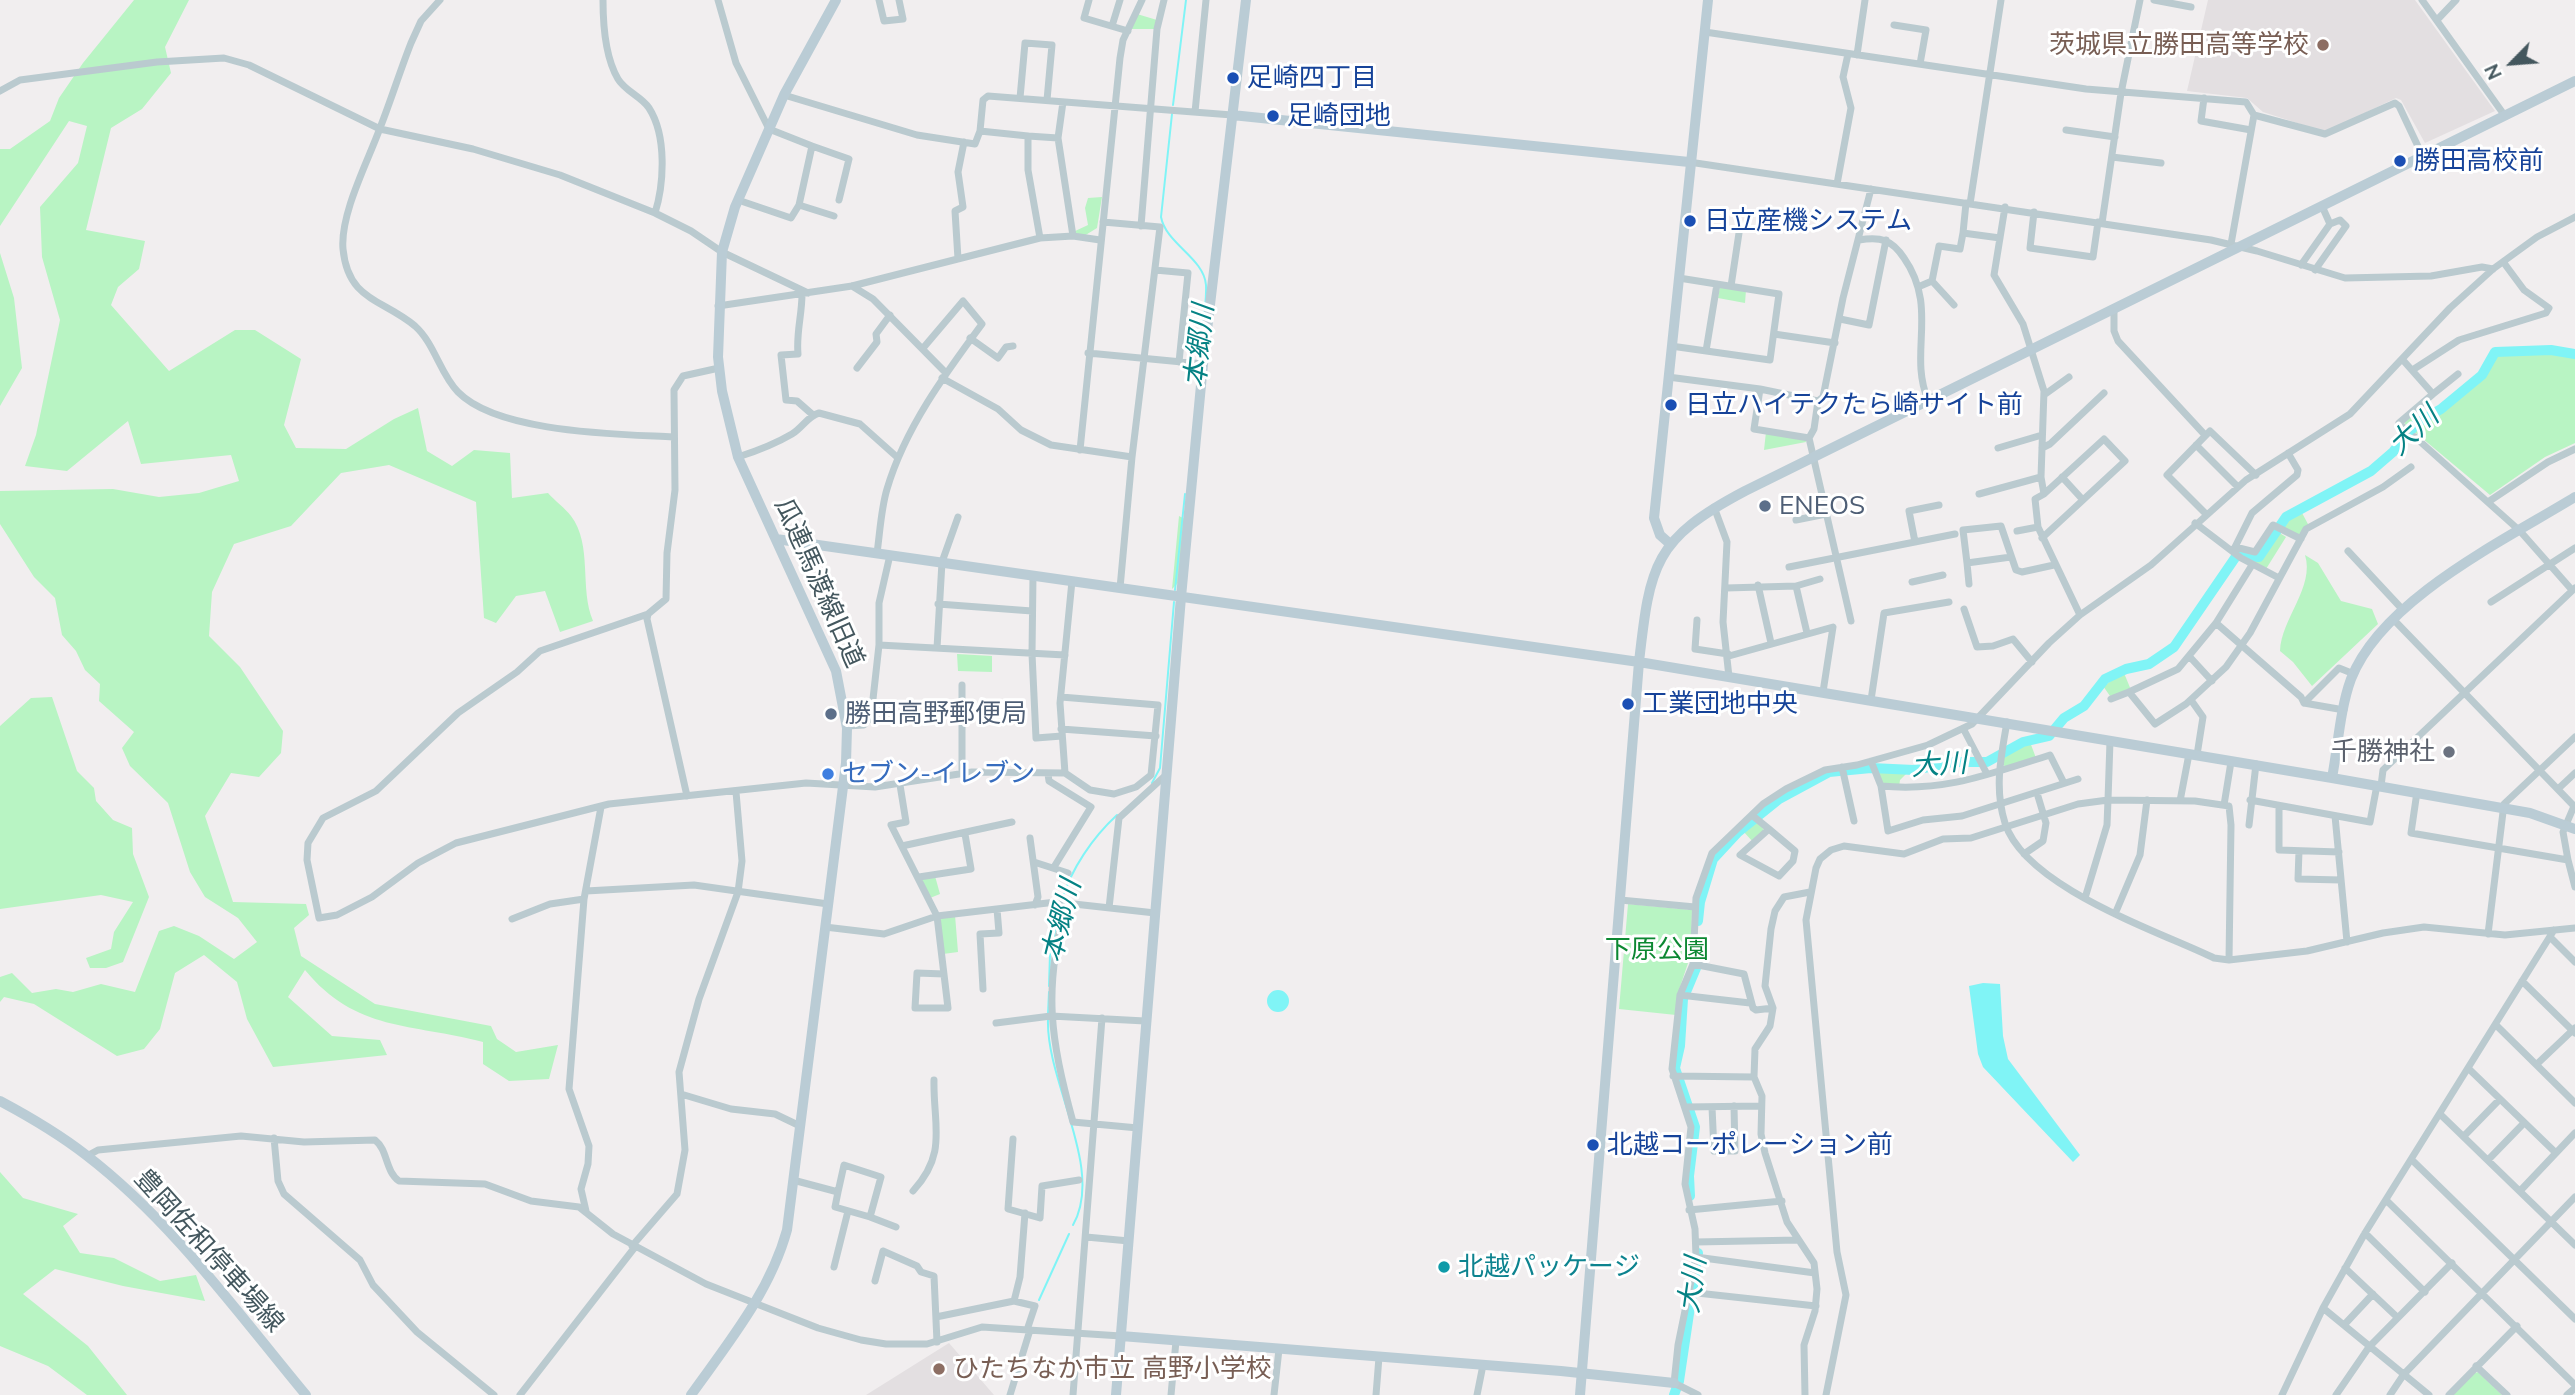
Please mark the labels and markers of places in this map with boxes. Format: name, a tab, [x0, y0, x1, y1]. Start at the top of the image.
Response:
place label: 茨城県立勝田高等学校	[2049, 29, 2309, 61]
marker: 茨城県立勝田高等学校	[2315, 37, 2331, 53]
place label: 足崎四丁目	[1247, 62, 1377, 94]
marker: 足崎四丁目	[1225, 70, 1241, 86]
place label: 足崎団地	[1287, 100, 1391, 132]
marker: 足崎団地	[1265, 108, 1281, 124]
place label: 勝田高校前	[2414, 145, 2544, 177]
marker: 勝田高校前	[2392, 153, 2408, 169]
place label: 日立産機システム	[1704, 205, 1912, 237]
marker: 日立産機システム	[1682, 213, 1698, 229]
place label: 日立ハイテクたら崎サイト前	[1685, 389, 2023, 421]
marker: 日立ハイテクたら崎サイト前	[1663, 397, 1679, 413]
place label: ENEOS	[1779, 490, 1865, 522]
marker: ENEOS	[1757, 498, 1773, 514]
place label: 工業団地中央	[1642, 688, 1798, 720]
marker: 工業団地中央	[1620, 696, 1636, 712]
place label: 勝田高野郵便局	[845, 698, 1027, 730]
marker: 勝田高野郵便局	[823, 706, 839, 722]
place label: 千勝神社	[2331, 736, 2435, 768]
marker: 千勝神社	[2441, 744, 2457, 760]
place label: セブン-イレブン	[842, 758, 1035, 790]
marker: セブン-イレブン	[820, 766, 836, 782]
place label: 北越コーポレーション前	[1607, 1129, 1893, 1161]
marker: 北越コーポレーション前	[1585, 1137, 1601, 1153]
place label: 北越パッケージ	[1458, 1251, 1640, 1283]
marker: 北越パッケージ	[1436, 1259, 1452, 1275]
place label: ひたちなか市立 高野小学校	[953, 1353, 1272, 1385]
marker: ひたちなか市立 高野小学校	[931, 1361, 947, 1377]

